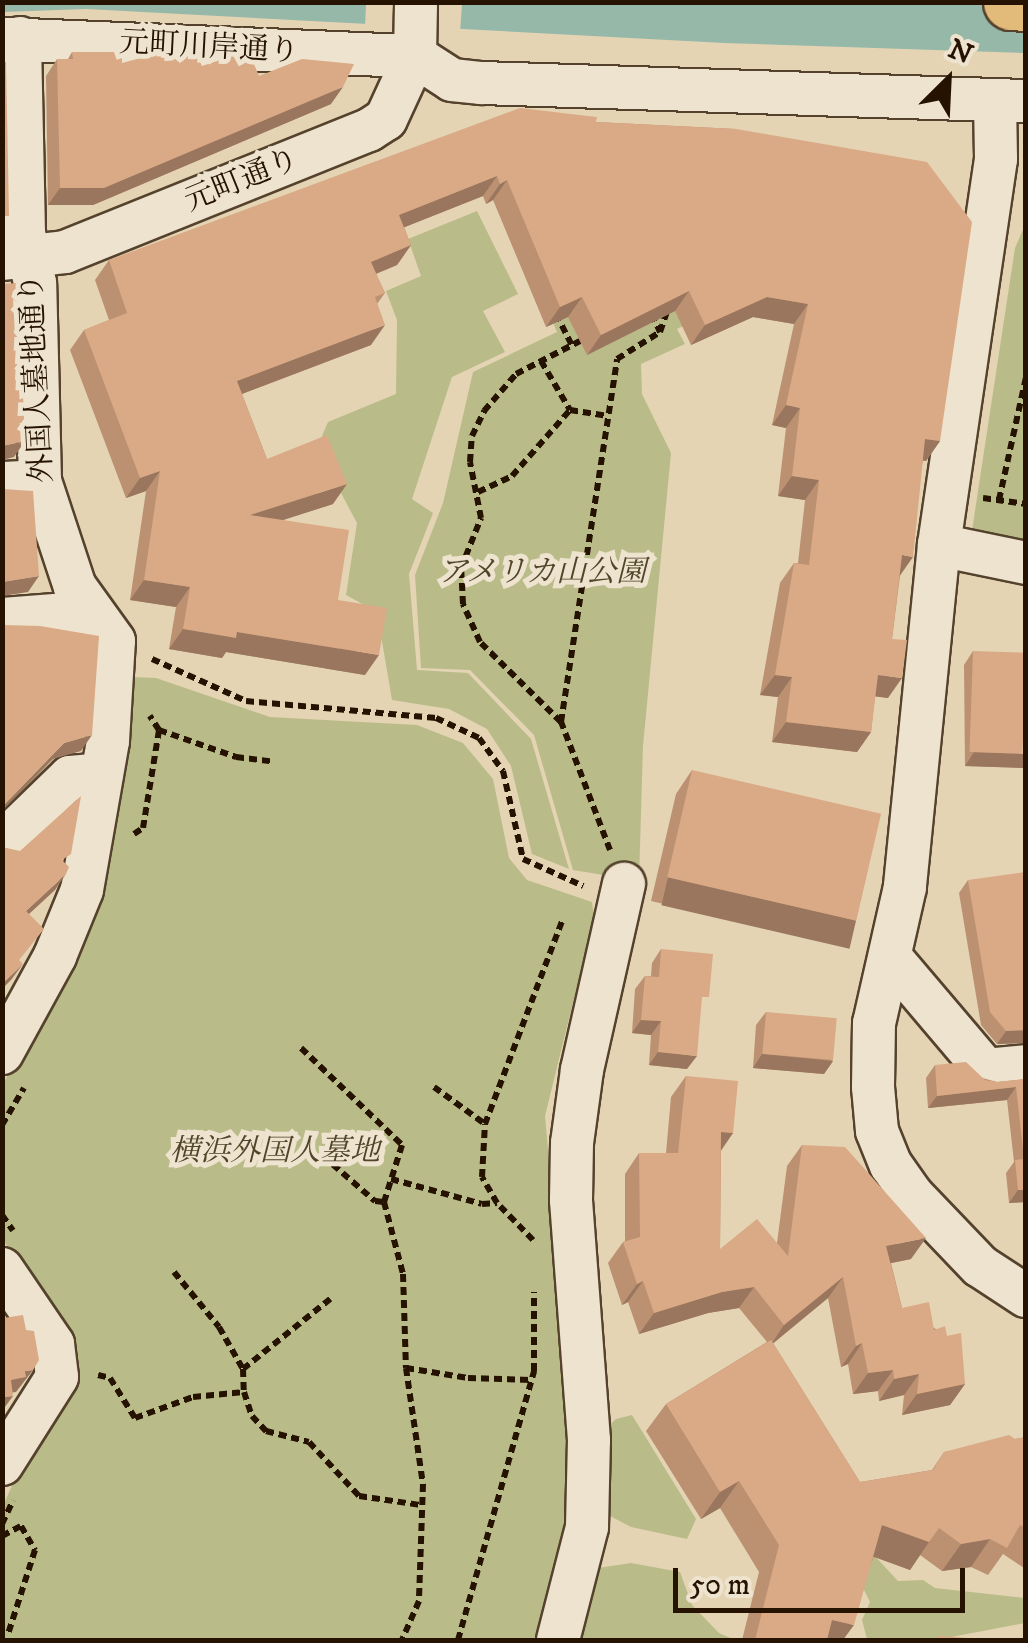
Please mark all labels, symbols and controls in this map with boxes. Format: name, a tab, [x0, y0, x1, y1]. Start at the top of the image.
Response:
street label: 元町川岸通り	[118, 25, 300, 71]
north arrow	[898, 30, 998, 130]
text: N	[943, 31, 978, 73]
street label: 元町通り	[180, 142, 304, 220]
street label: 外国人墓地通り	[15, 272, 61, 484]
park label: アメリカ山公園	[437, 555, 647, 591]
park label: 横浜外国人墓地	[170, 1134, 380, 1170]
scale bar	[678, 1548, 970, 1610]
text: 50 m	[690, 1567, 750, 1604]

